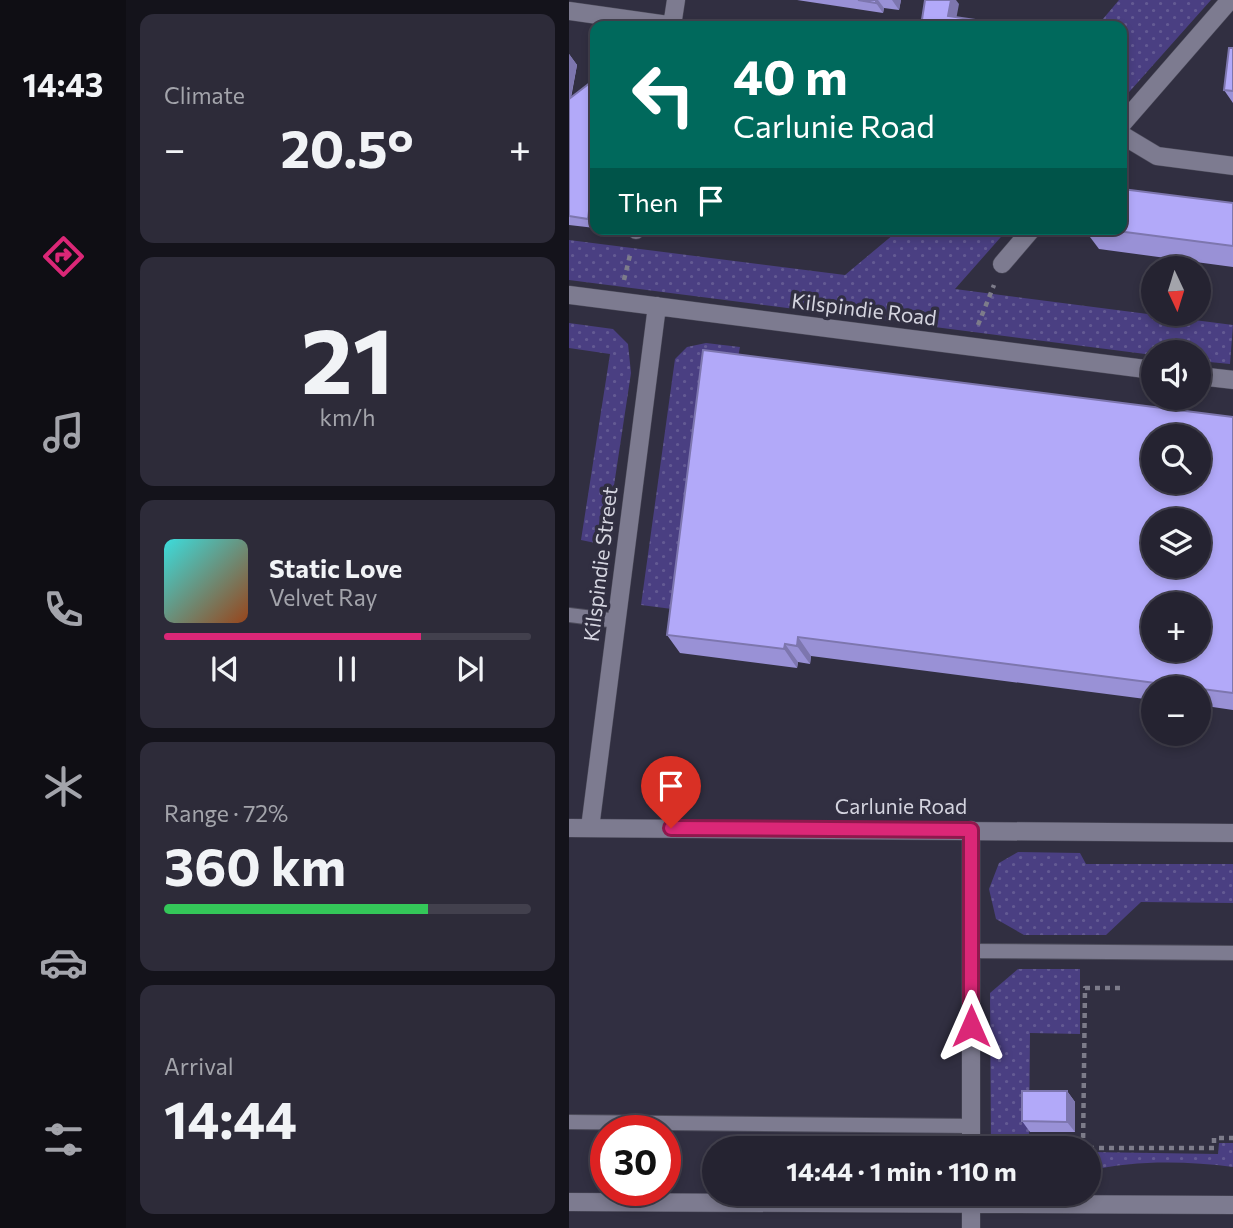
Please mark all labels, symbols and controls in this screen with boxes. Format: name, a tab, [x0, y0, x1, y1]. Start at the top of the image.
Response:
text: 40 m	[733, 45, 848, 105]
icon: left	[618, 49, 709, 140]
text: 14:43	[23, 64, 103, 104]
text: Climate	[164, 81, 245, 109]
text: Carlunie Road	[733, 105, 935, 145]
text: 20.5°	[280, 115, 414, 179]
text: −	[164, 124, 186, 171]
text: +	[509, 124, 531, 171]
icon: arrive	[692, 182, 730, 220]
text: Then	[618, 186, 678, 217]
icon: directions	[39, 232, 88, 281]
north arrow	[1141, 256, 1211, 326]
map controls	[1141, 256, 1211, 746]
street label: Kilspindie Road	[790, 287, 938, 330]
text: 21	[301, 301, 394, 413]
button: sound	[1141, 340, 1211, 410]
text: km/h	[320, 403, 375, 431]
icon: music	[39, 408, 88, 457]
button: search	[1141, 424, 1211, 494]
street label: Kilspindie Street	[578, 485, 621, 643]
button: layers	[1141, 508, 1211, 578]
text: Static Love	[269, 552, 402, 583]
text: Velvet Ray	[269, 583, 377, 611]
icon: phone	[39, 585, 88, 634]
button: +	[1141, 592, 1211, 662]
icon: previous	[206, 650, 244, 688]
icon: pause	[328, 650, 366, 688]
icon: next	[451, 650, 489, 688]
button: −	[1141, 676, 1211, 746]
pin	[641, 756, 701, 828]
icon: climate	[39, 762, 88, 811]
icon: arrive	[652, 767, 690, 805]
street label: Carlunie Road	[835, 793, 967, 818]
text: Range · 72%	[164, 799, 288, 827]
text: 360 km	[164, 833, 346, 897]
icon: car	[39, 938, 88, 987]
position arrow	[934, 989, 1008, 1063]
text: Arrival	[164, 1052, 234, 1080]
text: 14:44	[164, 1086, 297, 1150]
icon: filters	[39, 1115, 88, 1164]
speed limit sign: 30	[590, 1115, 681, 1206]
text: 14:44 · 1 min · 110 m	[786, 1155, 1017, 1186]

